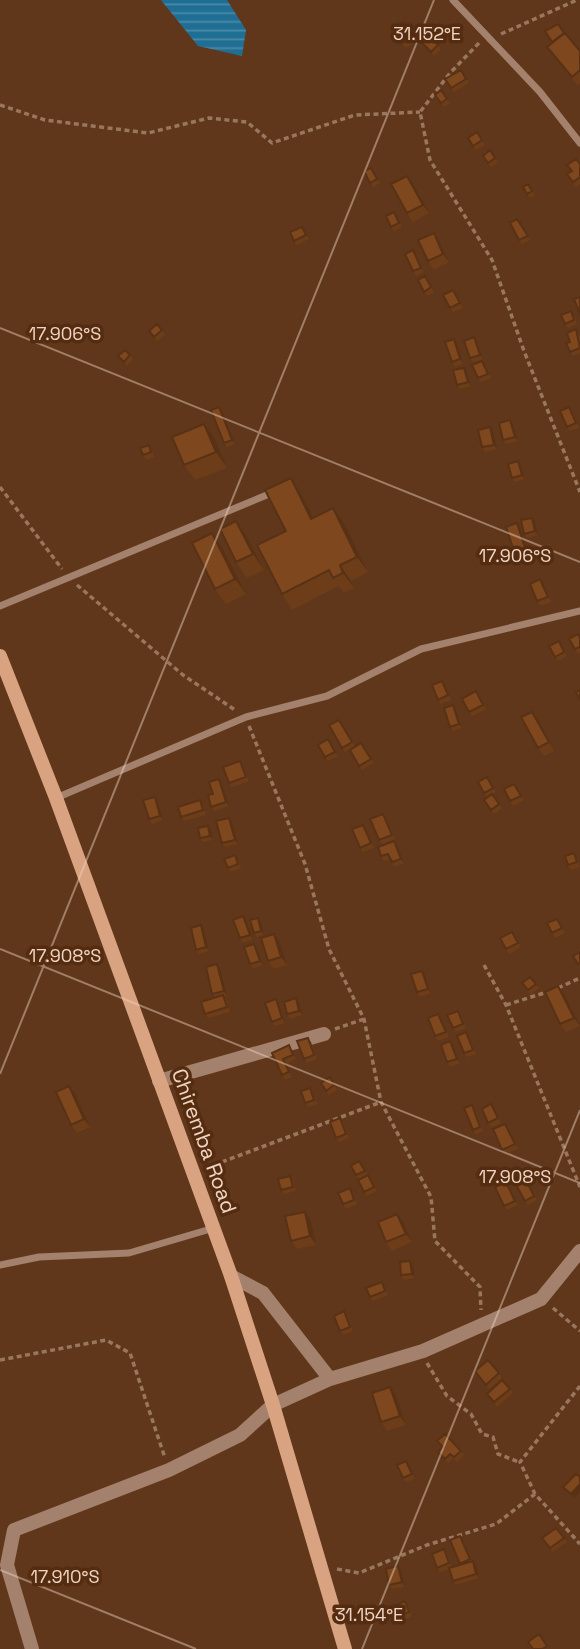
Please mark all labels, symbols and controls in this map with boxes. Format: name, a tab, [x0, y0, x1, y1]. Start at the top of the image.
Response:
text: 31.152°E	[393, 22, 461, 45]
text: 17.906°S	[29, 322, 101, 345]
text: 17.906°S	[479, 544, 551, 567]
text: 17.908°S	[29, 944, 101, 967]
street label: Chiremba Road	[166, 1065, 243, 1217]
text: 17.908°S	[479, 1165, 551, 1188]
text: 17.910°S	[30, 1565, 100, 1588]
text: 31.154°E	[335, 1603, 403, 1626]

